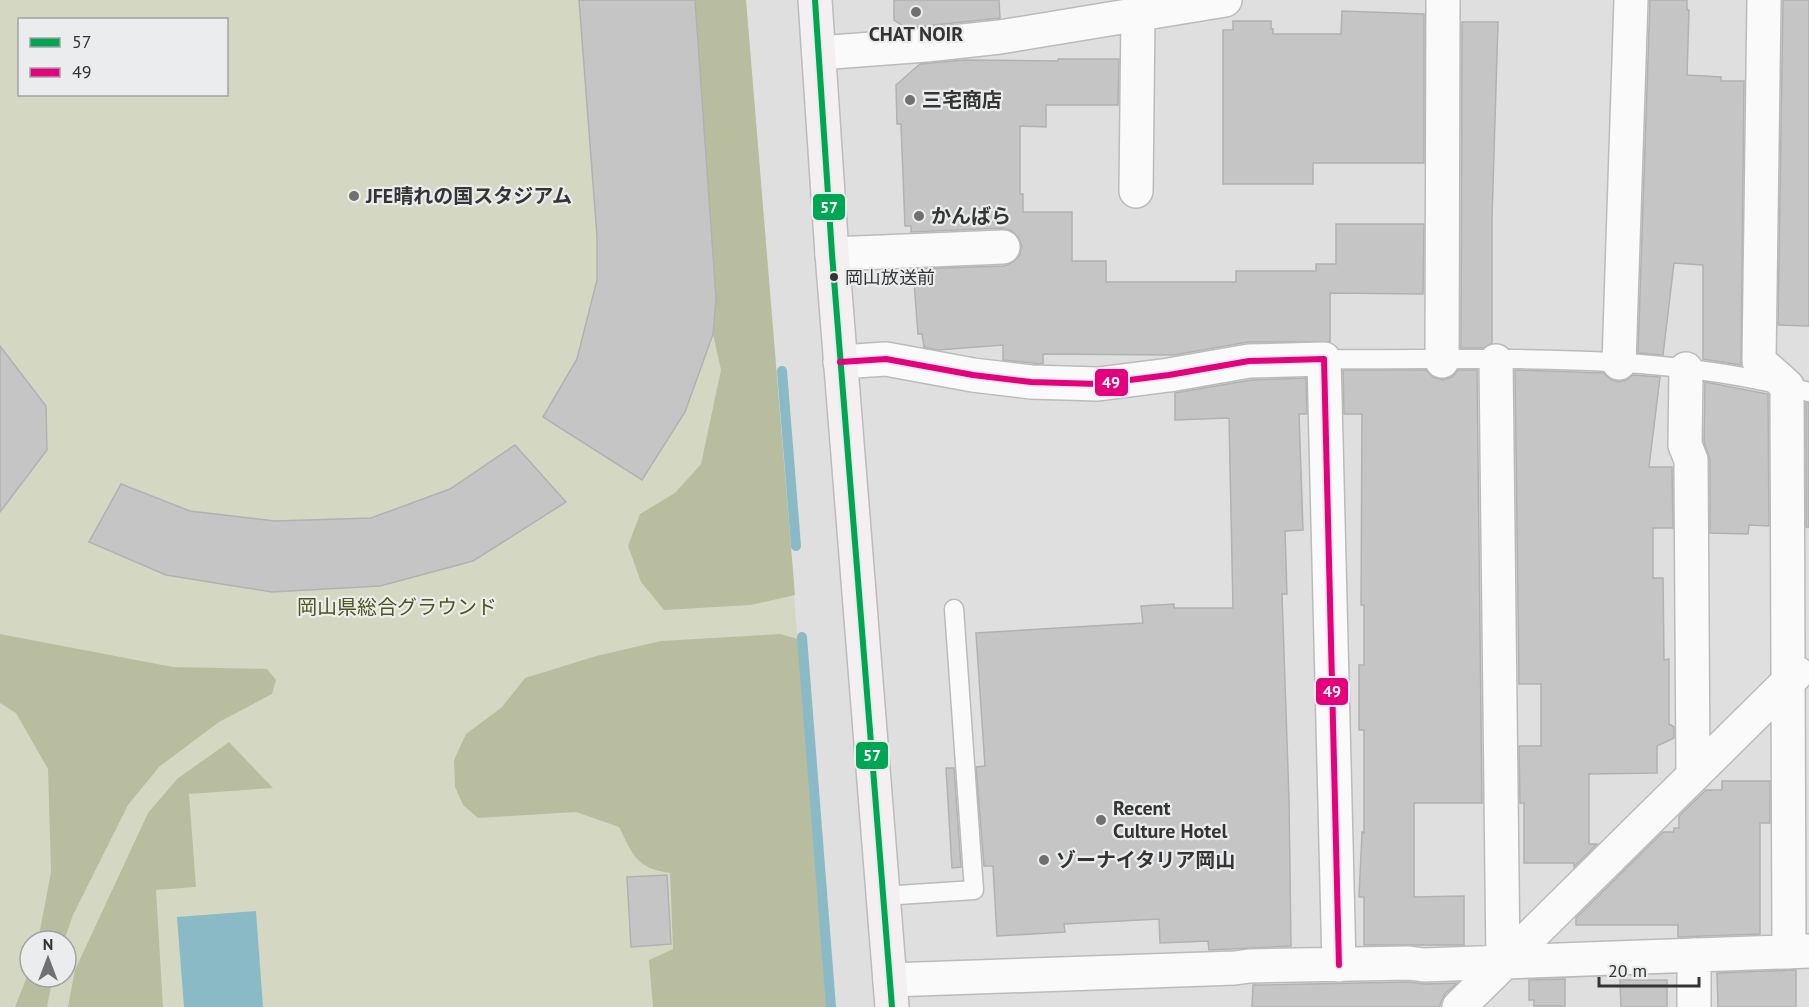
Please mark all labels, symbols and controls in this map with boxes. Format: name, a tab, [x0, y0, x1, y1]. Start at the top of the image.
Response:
marker: CHAT NOIR	[909, 5, 923, 19]
legend	[18, 18, 228, 96]
place label: CHAT NOIR	[869, 21, 963, 47]
text: 57	[72, 30, 92, 53]
text: 49	[72, 60, 92, 83]
place label: 三宅商店	[922, 87, 1002, 113]
marker: 三宅商店	[903, 93, 917, 107]
place label: JFE晴れの国スタジアム	[365, 183, 572, 209]
marker: JFE晴れの国スタジアム	[347, 189, 361, 203]
line badge: 57	[812, 193, 846, 221]
text: 57	[820, 197, 838, 217]
place label: かんばら	[931, 203, 1011, 229]
marker: かんばら	[912, 209, 926, 223]
place label: 岡山放送前	[845, 266, 935, 289]
marker: 岡山放送前	[828, 271, 840, 283]
line badge: 49	[1094, 368, 1129, 397]
text: 49	[1102, 372, 1120, 392]
park label: 岡山県総合グラウンド	[297, 594, 497, 620]
line badge: 49	[1315, 677, 1349, 706]
text: 49	[1323, 681, 1341, 701]
line badge: 57	[855, 741, 889, 770]
text: 57	[863, 745, 881, 765]
place label: Recent Culture Hotel	[1113, 795, 1227, 844]
marker: Recent Culture Hotel	[1094, 813, 1108, 827]
place label: ゾーナイタリア岡山	[1056, 847, 1235, 873]
marker: ゾーナイタリア岡山	[1037, 853, 1051, 867]
north arrow	[18, 929, 78, 989]
text: N	[43, 934, 53, 954]
scale bar	[1599, 950, 1700, 988]
text: 20 m	[1608, 959, 1647, 982]

